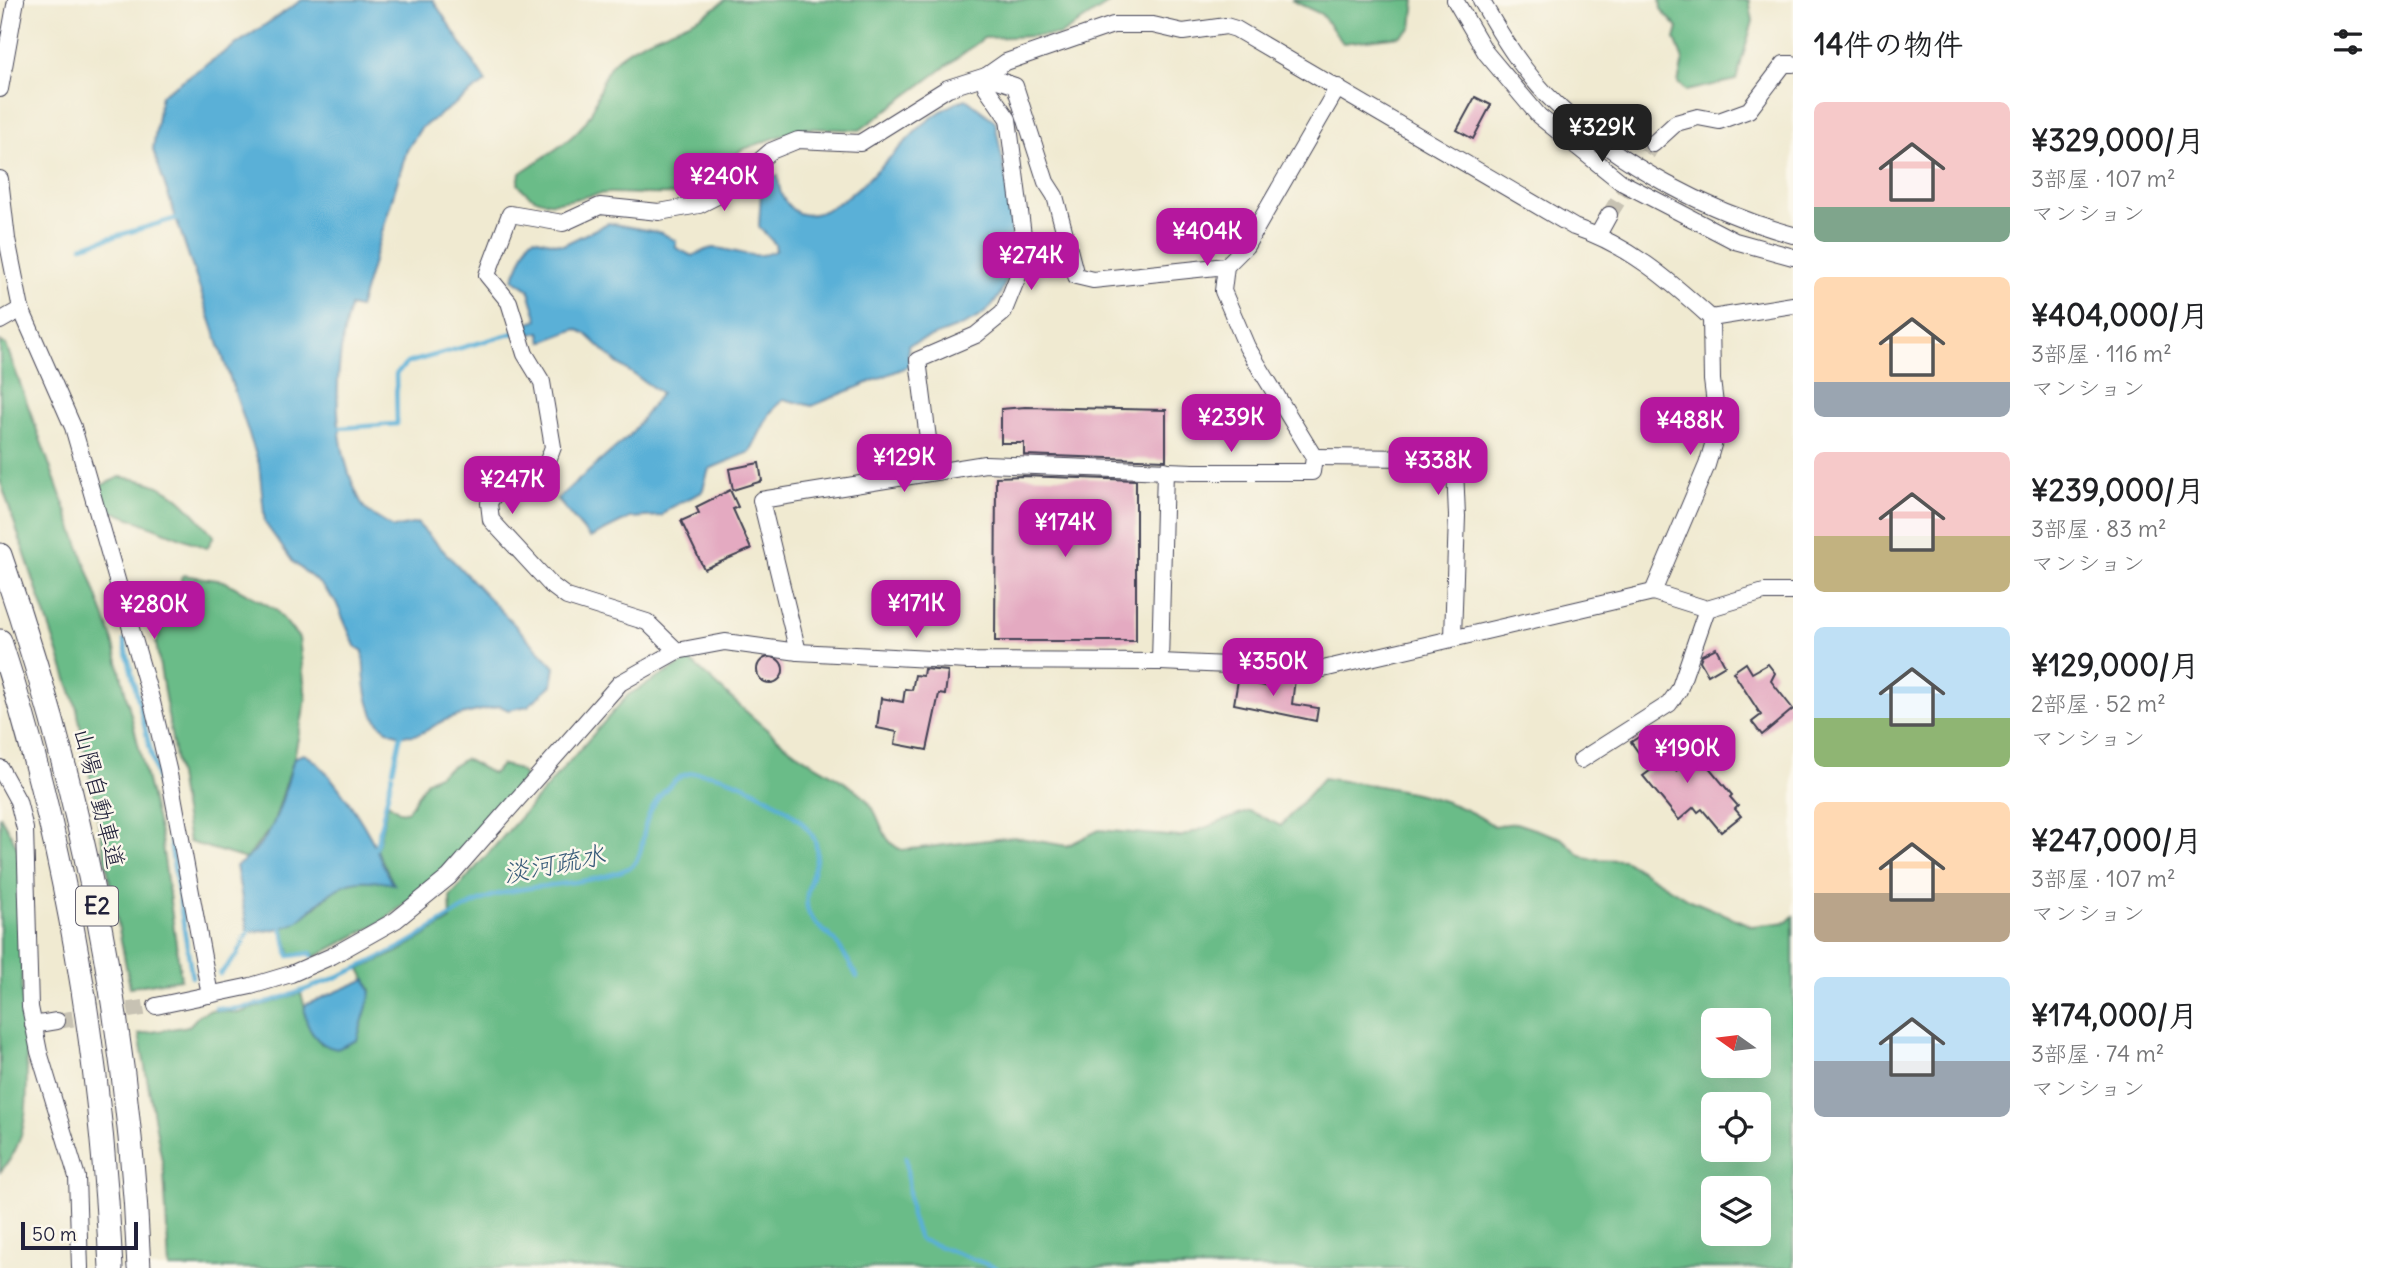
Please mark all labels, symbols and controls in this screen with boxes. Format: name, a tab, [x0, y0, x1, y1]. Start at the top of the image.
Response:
icon: filters	[2329, 23, 2367, 61]
text: 14件の物件	[1814, 25, 1963, 63]
pin: ¥329K	[1553, 104, 1651, 164]
text: ¥329K	[1569, 112, 1635, 141]
text: ¥329,000/月	[2031, 121, 2205, 159]
icon: home	[1870, 130, 1954, 214]
pin: ¥240K	[675, 154, 773, 213]
text: ¥240K	[690, 161, 758, 190]
text: 3部屋 · 107 m²	[2031, 164, 2176, 193]
text: マンション	[2031, 198, 2145, 227]
pin: ¥404K	[1158, 208, 1256, 268]
text: ¥404K	[1172, 216, 1242, 245]
pin: ¥274K	[982, 232, 1080, 292]
text: ¥274K	[999, 240, 1063, 269]
text: ¥404,000/月	[2031, 296, 2209, 334]
icon: home	[1870, 305, 1954, 389]
text: 3部屋 · 116 m²	[2031, 339, 2172, 368]
text: マンション	[2031, 373, 2145, 402]
pin: ¥239K	[1182, 394, 1280, 454]
pin: ¥488K	[1641, 398, 1739, 457]
text: ¥239K	[1198, 402, 1264, 431]
text: ¥488K	[1656, 405, 1724, 434]
pin: ¥129K	[855, 434, 953, 494]
pin: ¥338K	[1389, 438, 1487, 497]
text: ¥129K	[873, 442, 935, 471]
text: ¥338K	[1404, 445, 1472, 474]
pin: ¥247K	[463, 456, 561, 516]
text: ¥247K	[480, 464, 544, 493]
text: ¥239,000/月	[2031, 471, 2205, 509]
icon: home	[1870, 480, 1954, 564]
pin: ¥174K	[1016, 500, 1114, 559]
text: ¥174K	[1035, 507, 1095, 536]
text: 3部屋 · 83 m²	[2031, 514, 2167, 543]
text: マンション	[2031, 548, 2145, 577]
pin: ¥171K	[867, 580, 965, 640]
pin: ¥280K	[105, 582, 203, 641]
text: ¥171K	[887, 588, 945, 617]
text: ¥280K	[120, 589, 188, 618]
pin: ¥350K	[1224, 638, 1322, 698]
text: ¥350K	[1238, 646, 1308, 675]
text: ¥129,000/月	[2031, 646, 2200, 684]
icon: home	[1870, 655, 1954, 739]
text: 2部屋 · 52 m²	[2031, 689, 2166, 718]
text: マンション	[2031, 723, 2145, 752]
street label: 山陽自動車道	[68, 724, 132, 871]
pin: ¥190K	[1638, 726, 1736, 785]
text: ¥190K	[1654, 733, 1720, 762]
text: ¥247,000/月	[2031, 821, 2202, 859]
icon: home	[1870, 830, 1954, 914]
water label: 淡河疏水	[500, 837, 608, 890]
text: 3部屋 · 107 m²	[2031, 864, 2176, 893]
road number: E2	[76, 886, 118, 925]
text: マンション	[2031, 898, 2145, 927]
text: ¥174,000/月	[2031, 996, 2198, 1034]
icon: home	[1870, 1005, 1954, 1089]
north arrow	[1701, 1008, 1771, 1078]
map controls	[1701, 1008, 1771, 1246]
text: 3部屋 · 74 m²	[2031, 1039, 2164, 1068]
text: マンション	[2031, 1073, 2145, 1102]
button: locate	[1701, 1092, 1771, 1162]
button: layers	[1701, 1176, 1771, 1246]
scale bar	[21, 1219, 138, 1251]
text: 50 m	[32, 1222, 77, 1246]

